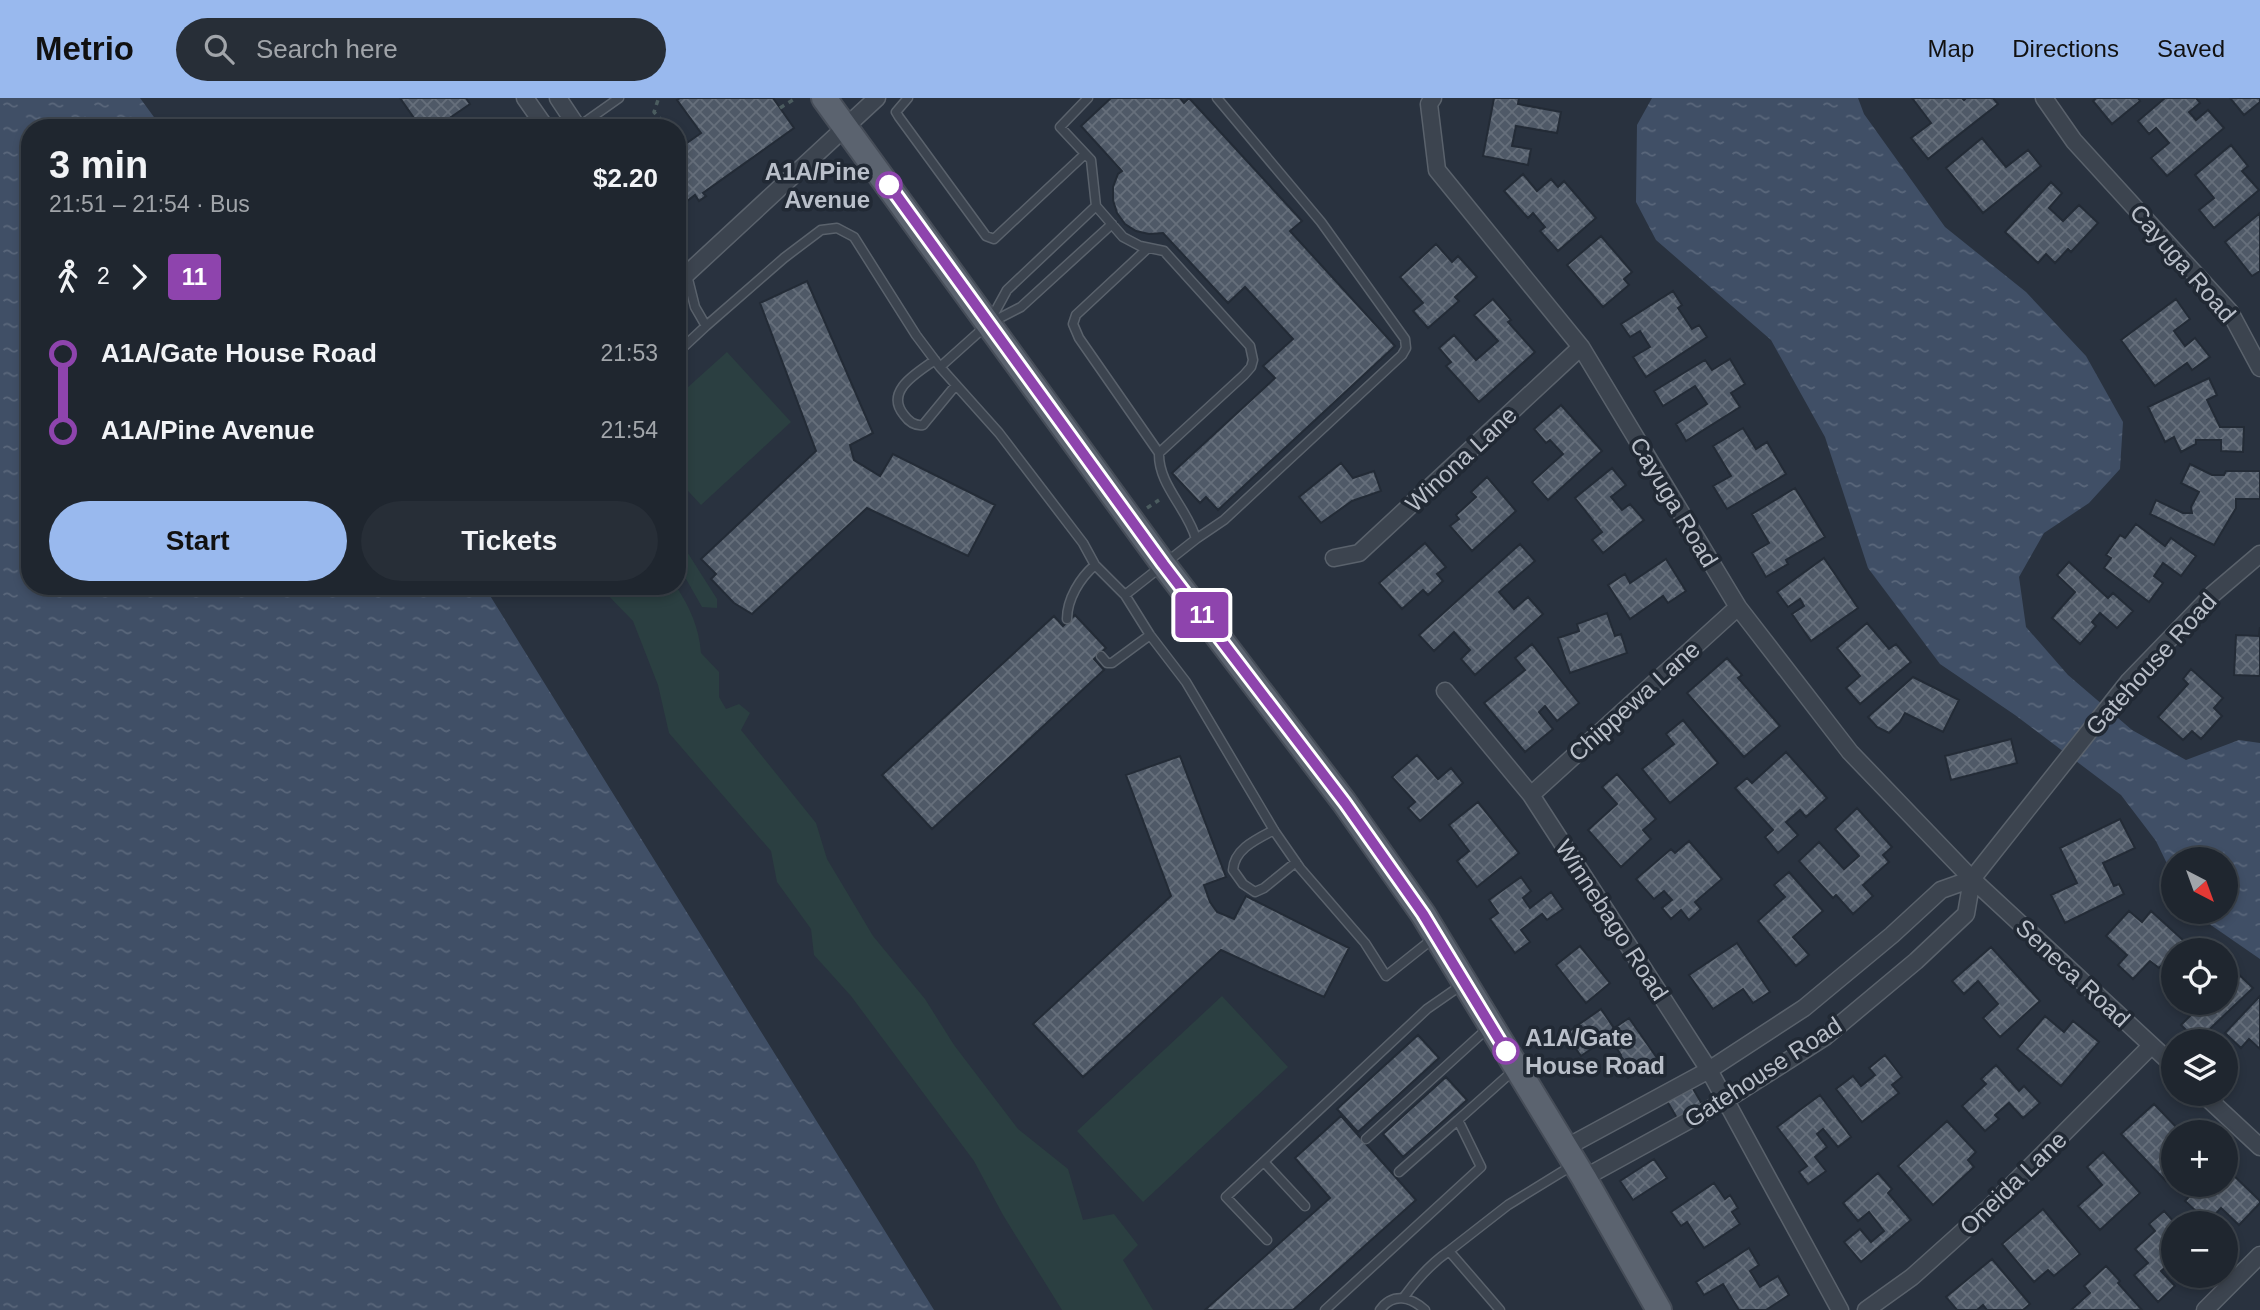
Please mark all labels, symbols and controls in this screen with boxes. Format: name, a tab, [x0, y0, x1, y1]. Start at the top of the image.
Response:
search box	[176, 18, 666, 81]
text: Metrio	[35, 30, 134, 67]
icon: search	[200, 30, 238, 68]
text: Search here	[256, 34, 398, 64]
text: Map	[1928, 35, 1974, 62]
text: Directions	[2012, 35, 2119, 62]
text: Saved	[2157, 35, 2225, 62]
text: 3 min	[49, 144, 148, 186]
place label: A1A/Pine Avenue	[765, 158, 870, 213]
text: $2.20	[593, 163, 658, 193]
marker: A1A/Pine Avenue	[876, 172, 902, 198]
text: 21:51 – 21:54 · Bus	[49, 191, 250, 217]
street label: Cayuga Road	[2125, 199, 2241, 327]
icon: walk	[49, 258, 87, 296]
icon: forward	[120, 258, 158, 296]
text: 2	[97, 263, 110, 289]
text: 11	[182, 263, 207, 290]
text: A1A/Gate House Road	[101, 338, 377, 368]
text: 21:53	[600, 340, 658, 366]
street label: Winona Lane	[1400, 401, 1522, 517]
text: A1A/Pine Avenue	[101, 415, 314, 445]
text: 21:54	[600, 417, 658, 443]
street label: Cayuga Road	[1625, 432, 1723, 572]
button: Start	[49, 501, 347, 581]
button: Tickets	[361, 501, 658, 581]
street label: Gatehouse Road	[2080, 588, 2222, 740]
line badge: 11	[1170, 592, 1234, 638]
text: 11	[1189, 601, 1215, 628]
street label: Chippewa Lane	[1563, 635, 1705, 767]
street label: Winnebago Road	[1550, 835, 1674, 1005]
north arrow	[2161, 847, 2238, 924]
map controls	[2161, 847, 2238, 1288]
street label: Seneca Road	[2011, 914, 2135, 1032]
button: locate	[2161, 938, 2238, 1015]
street label: Gatehouse Road	[1680, 1011, 1846, 1133]
place label: A1A/Gate House Road	[1525, 1024, 1665, 1079]
button: layers	[2161, 1029, 2238, 1106]
marker: A1A/Gate House Road	[1493, 1038, 1519, 1064]
button: +	[2161, 1120, 2238, 1197]
street label: Oneida Lane	[1954, 1126, 2072, 1240]
button: −	[2161, 1211, 2238, 1288]

